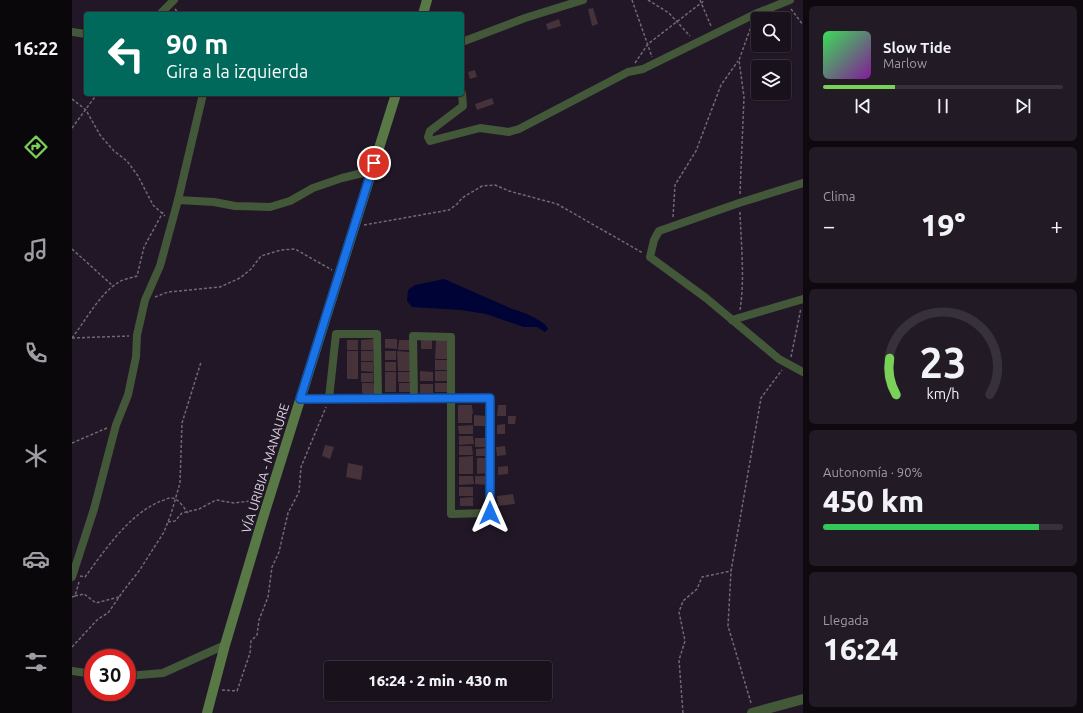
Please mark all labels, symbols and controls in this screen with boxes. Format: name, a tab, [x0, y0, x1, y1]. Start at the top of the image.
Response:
map controls	[751, 12, 791, 100]
button: search	[751, 12, 791, 52]
icon: left	[100, 28, 152, 80]
text: 90 m	[166, 28, 228, 59]
text: 16:22	[13, 38, 59, 58]
text: Slow Tide	[883, 39, 951, 56]
text: Marlow	[883, 56, 927, 70]
button: layers	[751, 60, 791, 100]
text: Gira a la izquierda	[166, 61, 308, 81]
icon: previous	[852, 95, 874, 117]
icon: pause	[932, 95, 954, 117]
icon: next	[1012, 95, 1034, 117]
icon: directions	[22, 133, 50, 161]
pin	[357, 146, 391, 180]
icon: arrive	[363, 152, 385, 174]
text: Clima	[823, 189, 855, 203]
text: 19°	[921, 208, 965, 242]
text: −	[823, 213, 835, 238]
text: +	[1051, 213, 1063, 238]
icon: music	[22, 236, 50, 264]
text: 23	[920, 338, 966, 385]
icon: phone	[22, 339, 50, 367]
text: km/h	[927, 385, 959, 401]
street label: VÍA URIBIA - MANAURE	[238, 401, 291, 535]
icon: climate	[22, 442, 50, 470]
text: Autonomía · 90%	[823, 465, 922, 479]
text: 450 km	[823, 484, 924, 518]
position arrow	[469, 492, 511, 534]
icon: car	[22, 545, 50, 573]
text: Llegada	[823, 613, 869, 627]
text: 16:24	[823, 632, 898, 666]
icon: filters	[22, 648, 50, 676]
speed limit sign: 30	[84, 649, 136, 701]
text: 16:24 · 2 min · 430 m	[368, 672, 508, 689]

